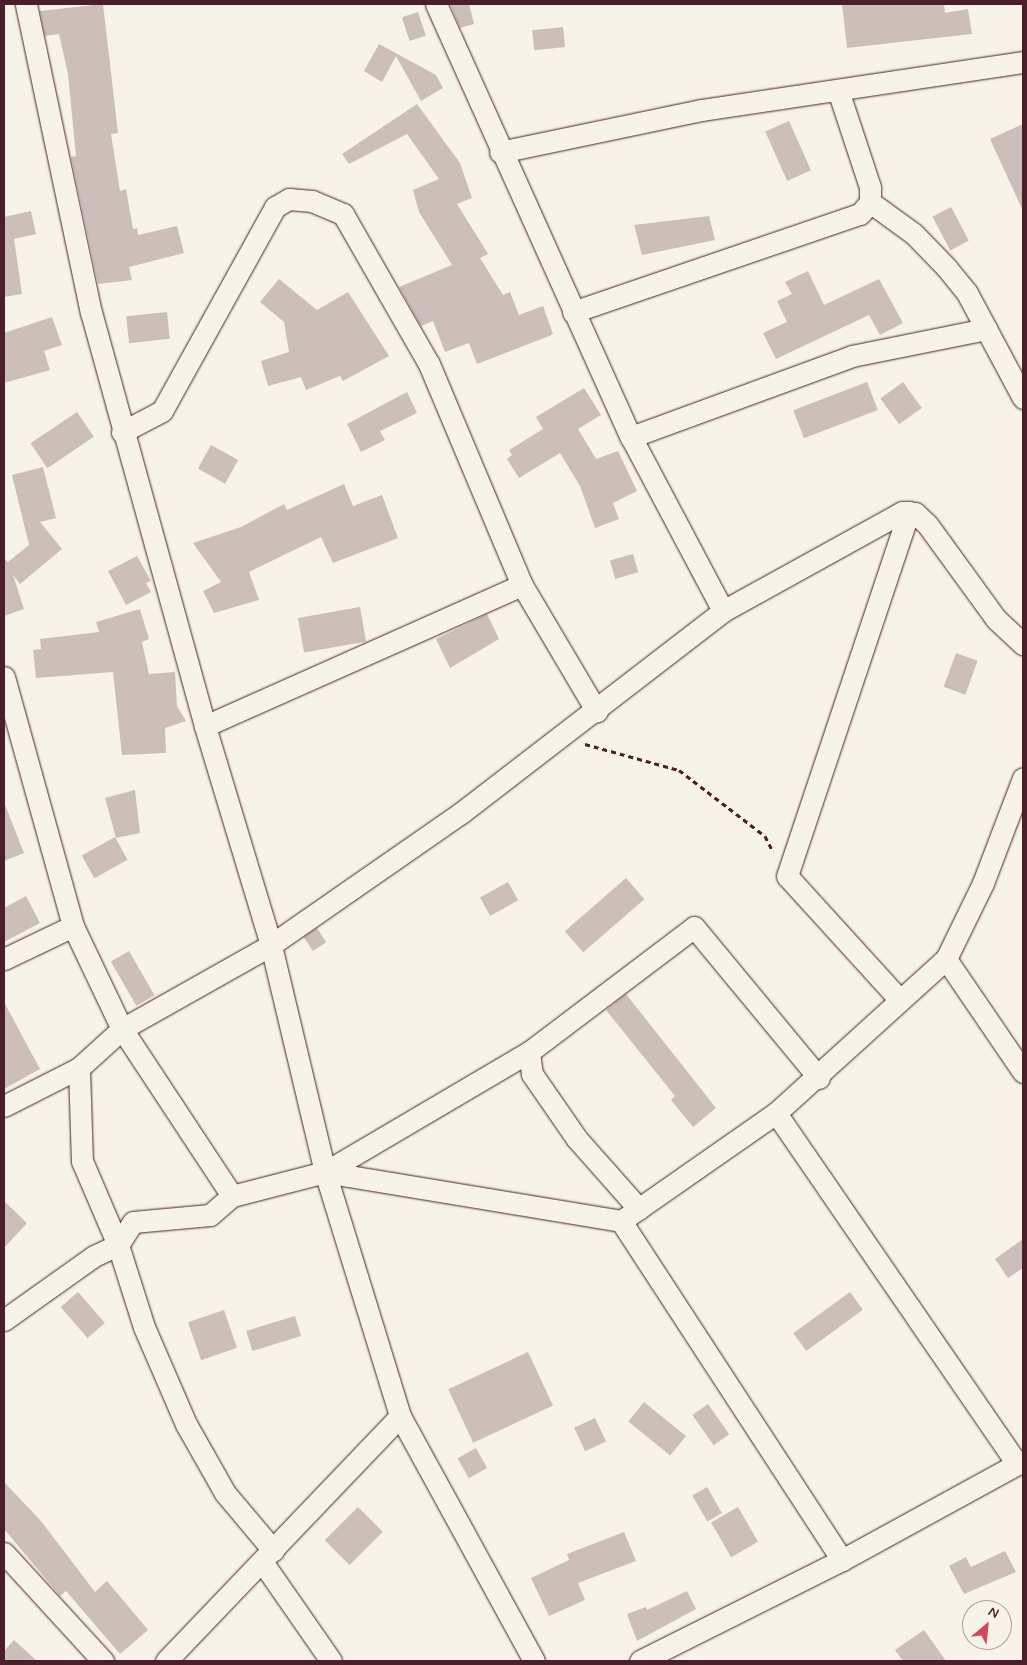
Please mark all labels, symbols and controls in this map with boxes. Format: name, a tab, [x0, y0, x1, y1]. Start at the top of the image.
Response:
north arrow	[962, 1600, 1012, 1650]
text: N	[985, 1602, 1002, 1623]

